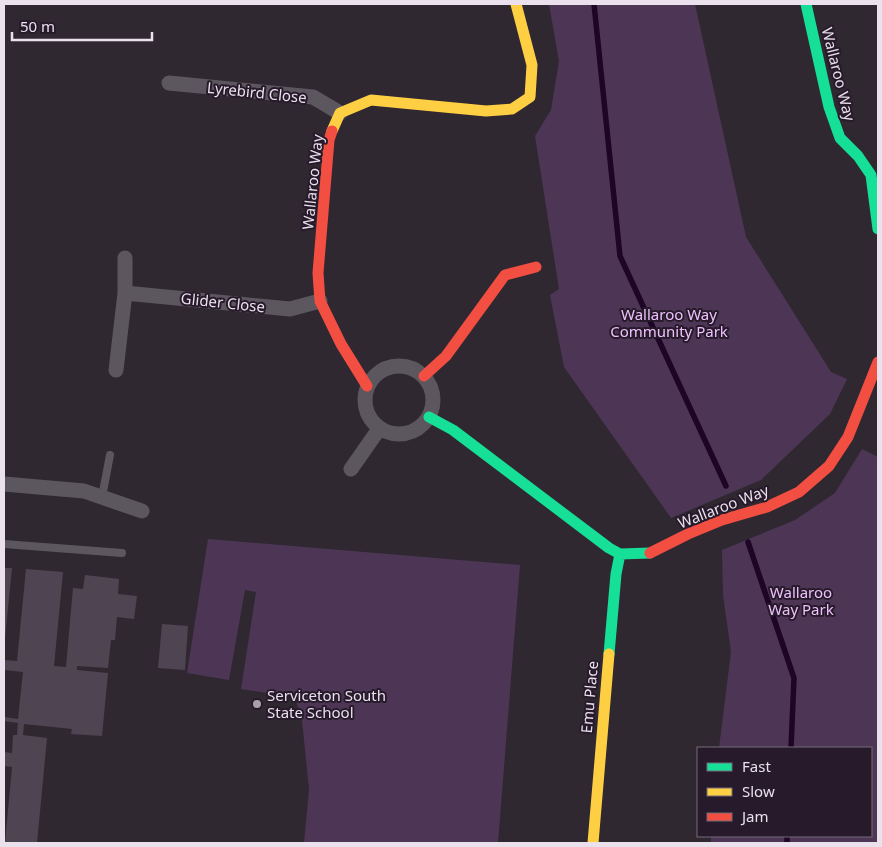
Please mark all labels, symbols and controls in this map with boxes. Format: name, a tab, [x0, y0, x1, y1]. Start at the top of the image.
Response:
scale bar	[12, 10, 152, 42]
text: 50 m	[20, 16, 55, 36]
street label: Wallaroo Way	[818, 25, 860, 123]
street label: Lyrebird Close	[206, 77, 308, 107]
street label: Wallaroo Way	[297, 133, 327, 231]
street label: Glider Close	[180, 288, 266, 316]
park label: Wallaroo Way Community Park	[610, 304, 728, 341]
street label: Wallaroo Way	[675, 479, 772, 533]
park label: Wallaroo Way Park	[768, 582, 834, 619]
street label: Emu Place	[576, 660, 602, 734]
place label: Serviceton South State School	[267, 685, 386, 722]
marker: Serviceton South State School	[251, 698, 263, 710]
legend	[697, 747, 872, 837]
text: Fast	[742, 756, 771, 776]
text: Slow	[742, 781, 775, 801]
text: Jam	[740, 806, 769, 826]

